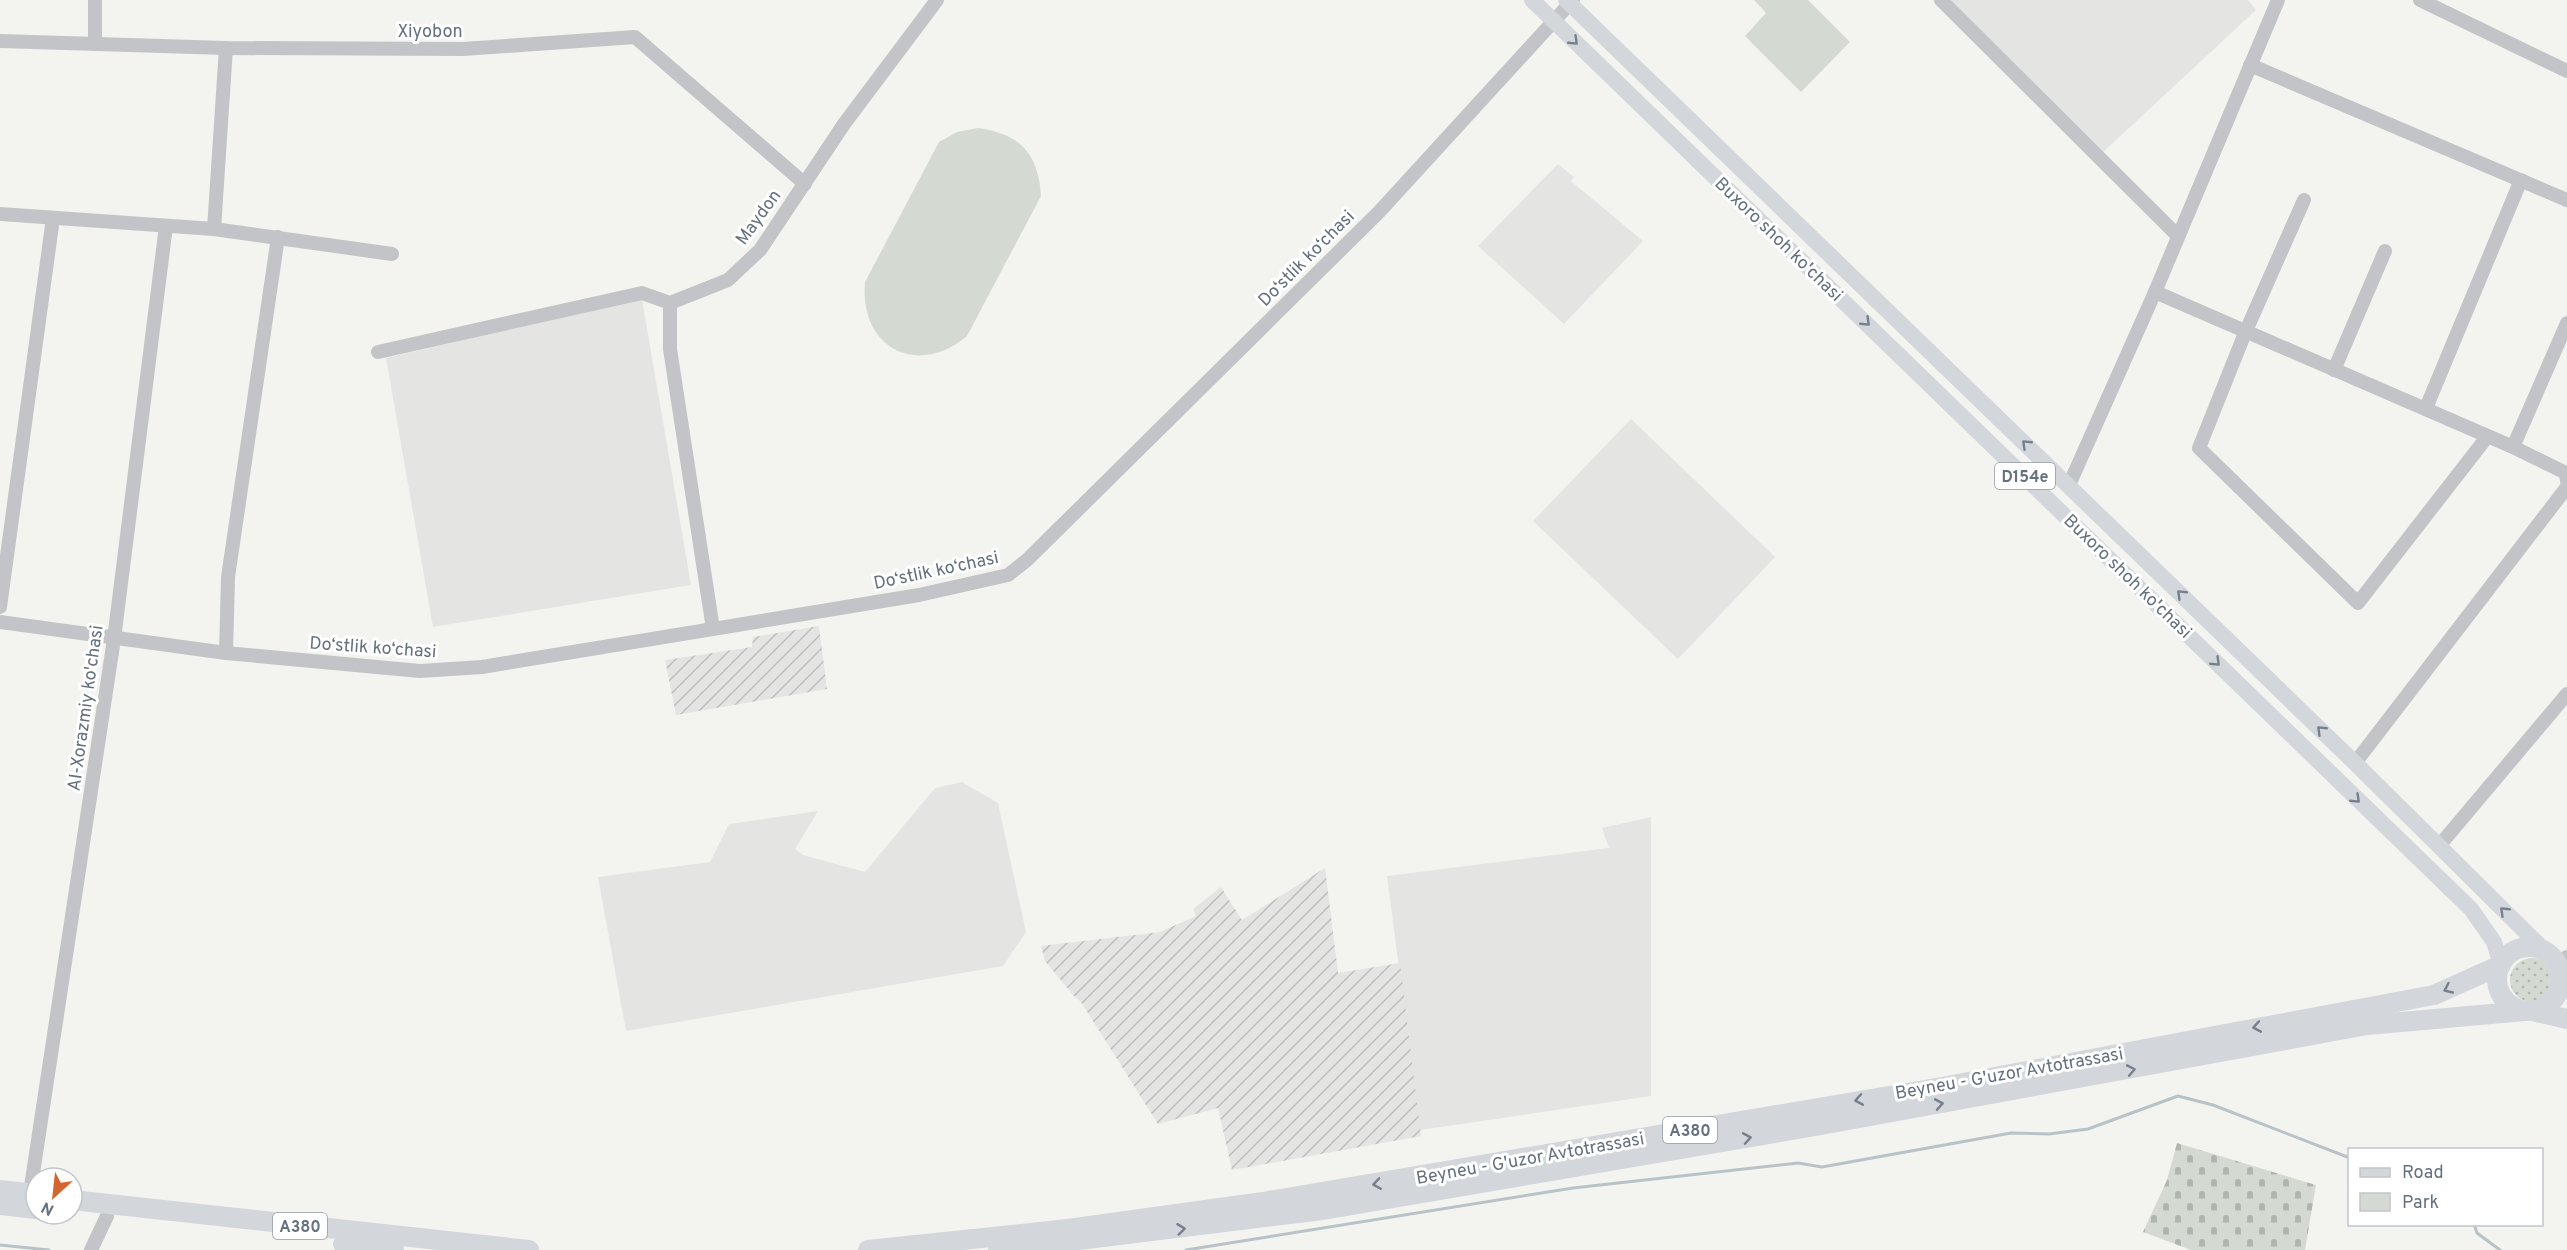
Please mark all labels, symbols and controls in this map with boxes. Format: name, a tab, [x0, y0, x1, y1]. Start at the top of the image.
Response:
street label: Xiyobon	[397, 21, 463, 44]
one-way arrow	[1567, 33, 1578, 44]
street label: Buxoro shoh ko'chasi	[1709, 173, 1847, 307]
street label: Maydon	[731, 186, 787, 250]
street label: Do‘stlik ko‘chasi	[1254, 206, 1360, 312]
one-way arrow	[1859, 315, 1869, 326]
one-way arrow	[2022, 440, 2033, 451]
road number: D154e	[1995, 463, 2055, 489]
street label: Buxoro shoh ko'chasi	[2058, 510, 2196, 644]
street label: Do‘stlik ko‘chasi	[872, 547, 1001, 596]
one-way arrow	[2178, 591, 2189, 602]
street label: Al-Xorazmiy ko'chasi	[63, 624, 110, 793]
street label: Do‘stlik ko‘chasi	[309, 633, 437, 664]
one-way arrow	[2209, 655, 2220, 666]
one-way arrow	[2317, 726, 2328, 737]
one-way arrow	[2348, 791, 2359, 802]
one-way arrow	[2501, 908, 2512, 919]
one-way arrow	[2443, 981, 2454, 993]
one-way arrow	[2252, 1020, 2262, 1033]
street label: Beyneu - G'uzor Avtotrassasi	[1893, 1043, 2125, 1106]
one-way arrow	[2126, 1064, 2136, 1077]
one-way arrow	[1854, 1094, 1863, 1106]
one-way arrow	[1934, 1099, 1944, 1111]
road number: A380	[1663, 1117, 1717, 1143]
street label: Beyneu - G'uzor Avtotrassasi	[1414, 1128, 1646, 1191]
one-way arrow	[1742, 1132, 1752, 1145]
legend	[2348, 1148, 2543, 1226]
text: Road	[2402, 1162, 2444, 1185]
north arrow	[24, 1166, 84, 1226]
one-way arrow	[1372, 1177, 1381, 1189]
text: Park	[2402, 1192, 2439, 1215]
text: N	[38, 1196, 58, 1219]
road number: A380	[273, 1213, 327, 1239]
one-way arrow	[1177, 1223, 1186, 1236]

